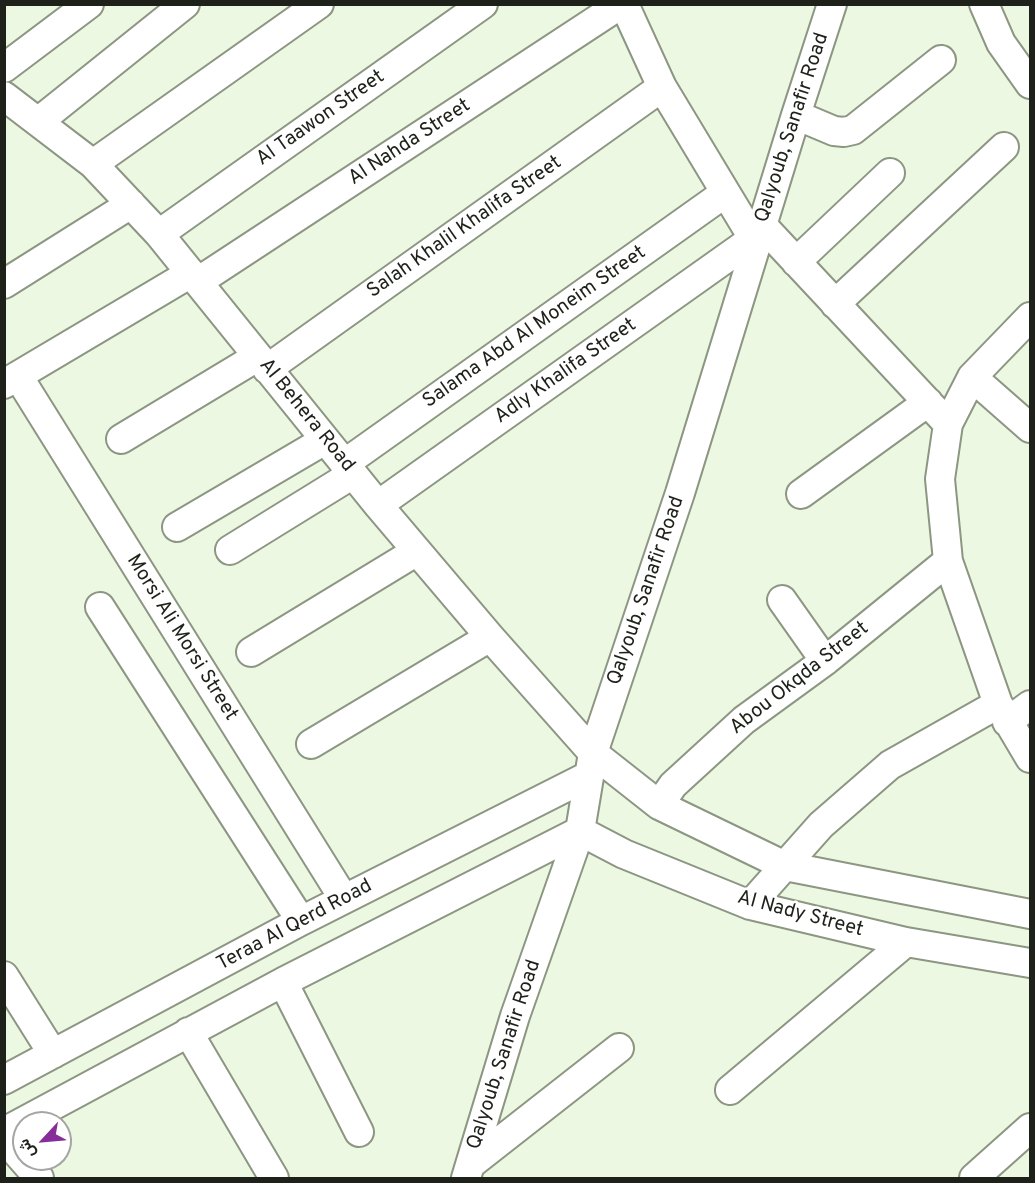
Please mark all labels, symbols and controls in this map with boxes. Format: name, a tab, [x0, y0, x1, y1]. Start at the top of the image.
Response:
street label: Qalyoub, Sanafir Road	[751, 30, 835, 226]
street label: Al Taawon Street	[252, 66, 390, 172]
street label: Al Nahda Street	[344, 95, 476, 191]
street label: Salah Khalil Khalifa Street	[363, 152, 567, 304]
street label: Salama Abd Al Moneim Street	[419, 242, 651, 414]
street label: Adly Khalifa Street	[491, 314, 641, 430]
street label: Al Behera Road	[253, 354, 359, 478]
street label: Qalyoub, Sanafir Road	[603, 493, 691, 689]
street label: Morsi Ali Morsi Street	[120, 550, 242, 726]
street label: Abou Okqda Street	[726, 617, 874, 741]
street label: Teraa Al Qerd Road	[213, 875, 377, 977]
street label: Al Nady Street	[734, 887, 866, 943]
street label: Qalyoub, Sanafir Road	[463, 957, 547, 1153]
north arrow	[12, 1111, 72, 1171]
text: ش	[14, 1135, 41, 1161]

